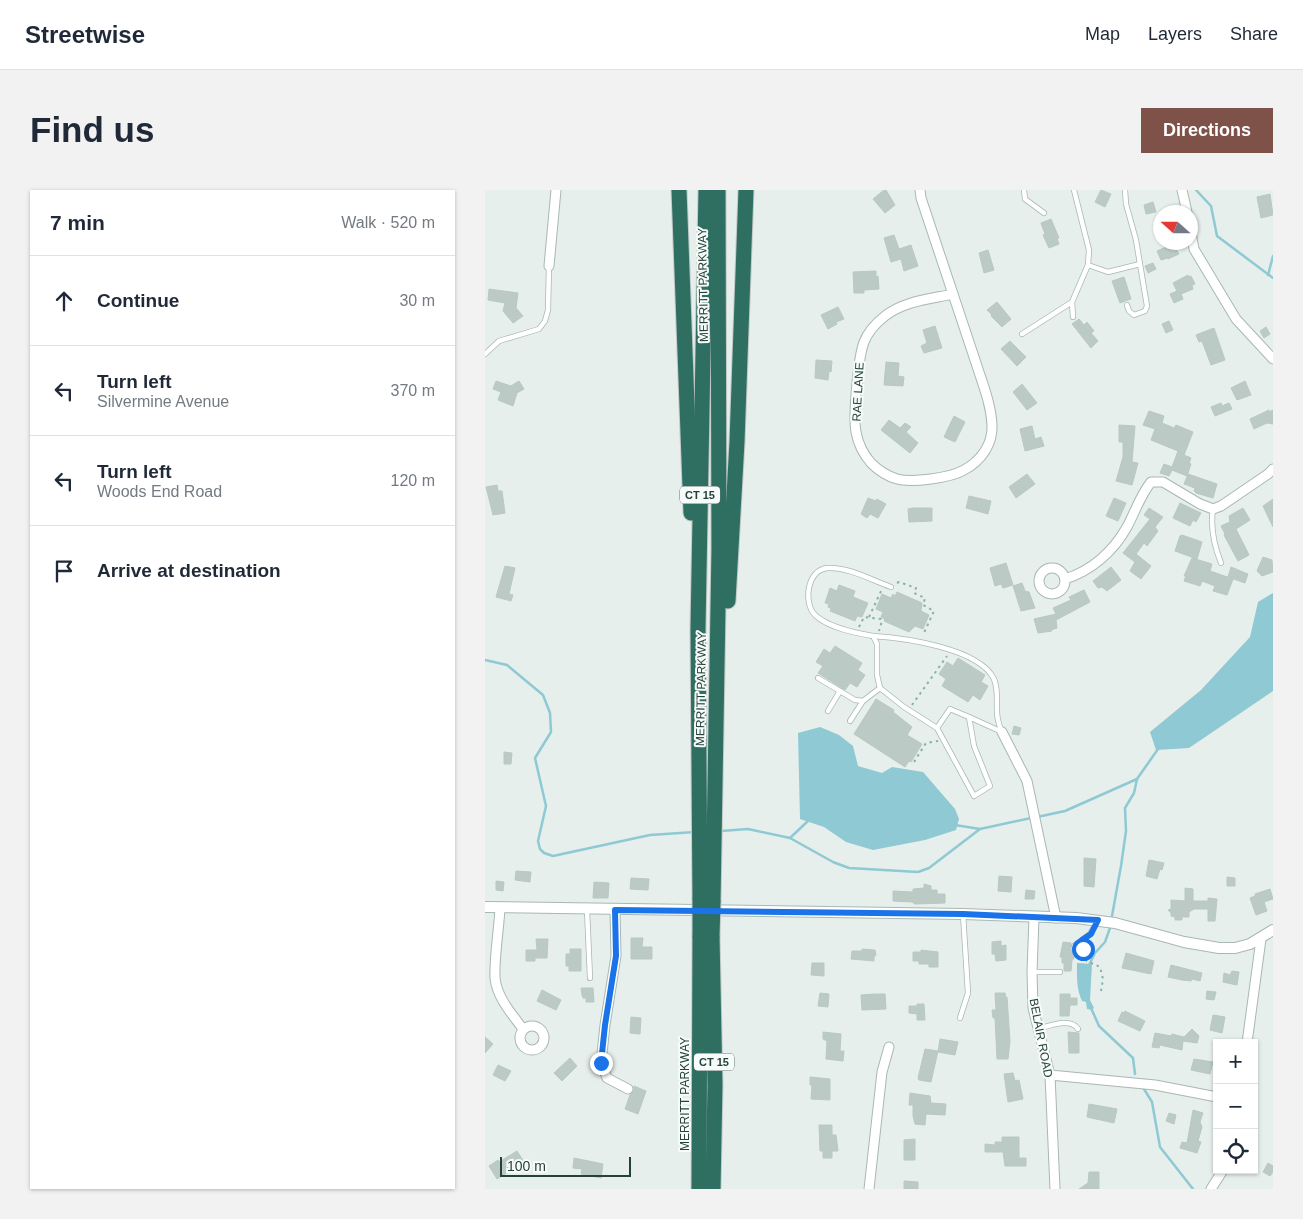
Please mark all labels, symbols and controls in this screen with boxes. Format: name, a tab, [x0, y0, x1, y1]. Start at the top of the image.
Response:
text: Streetwise	[25, 21, 145, 48]
text: Map	[1085, 24, 1120, 44]
text: Layers	[1148, 24, 1202, 44]
text: Share	[1230, 24, 1278, 44]
button: Directions	[1141, 108, 1273, 153]
text: Find us	[30, 110, 154, 149]
north arrow	[1153, 205, 1198, 250]
text: 7 min	[50, 211, 105, 234]
text: Walk · 520 m	[341, 214, 435, 231]
street label: MERRITT PARKWAY	[695, 228, 711, 342]
icon: ahead	[50, 287, 78, 315]
text: Continue	[97, 290, 179, 311]
text: 30 m	[399, 292, 435, 309]
street label: RAE LANE	[849, 362, 867, 422]
text: Turn left	[97, 371, 172, 392]
icon: left	[50, 377, 78, 405]
text: 370 m	[391, 382, 435, 399]
text: Silvermine Avenue	[97, 393, 229, 410]
text: Turn left	[97, 461, 172, 482]
icon: left	[50, 467, 78, 495]
text: 120 m	[391, 472, 435, 489]
text: Woods End Road	[97, 483, 222, 500]
road number: CT 15	[680, 486, 720, 504]
icon: arrive	[50, 557, 78, 585]
text: Arrive at destination	[97, 560, 281, 581]
street label: MERRITT PARKWAY	[693, 632, 709, 746]
route start	[1072, 938, 1095, 961]
street label: BELAIR ROAD	[1026, 997, 1056, 1079]
street label: MERRITT PARKWAY	[678, 1037, 692, 1151]
map controls	[1213, 1039, 1258, 1174]
button: +	[1213, 1039, 1258, 1084]
route end	[590, 1052, 613, 1075]
road number: CT 15	[694, 1054, 734, 1070]
button: −	[1213, 1084, 1258, 1129]
button: locate	[1213, 1129, 1258, 1174]
scale bar	[500, 1154, 631, 1177]
text: 100 m	[507, 1158, 546, 1174]

